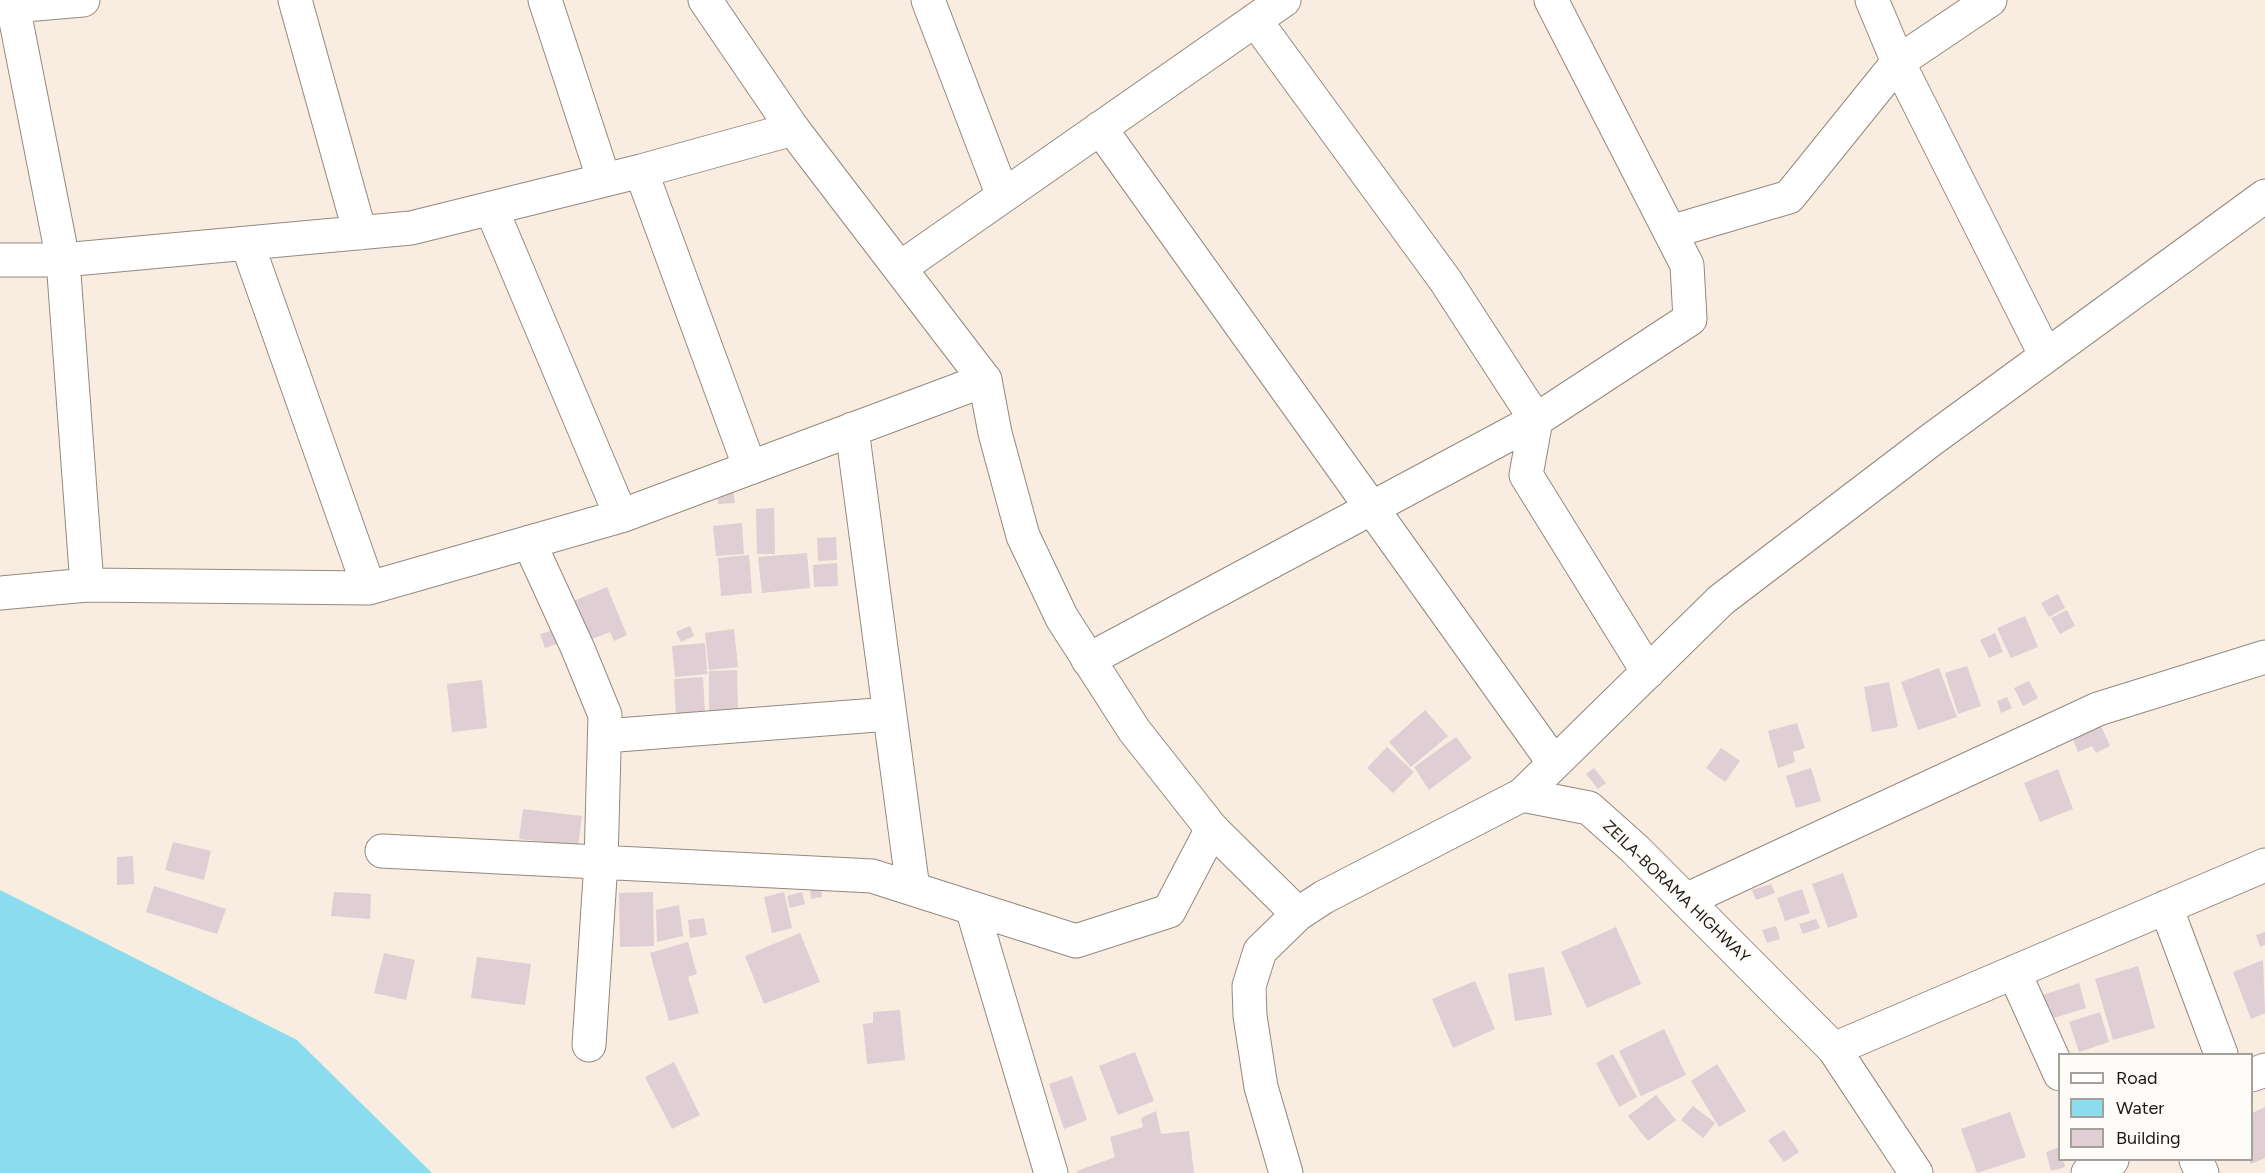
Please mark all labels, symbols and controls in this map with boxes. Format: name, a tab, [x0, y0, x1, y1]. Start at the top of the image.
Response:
street label: ZEILA-BORAMA HIGHWAY	[1598, 817, 1754, 967]
legend	[2058, 1053, 2253, 1161]
text: Road	[2116, 1067, 2157, 1089]
text: Water	[2116, 1097, 2164, 1119]
text: Building	[2116, 1127, 2181, 1149]

